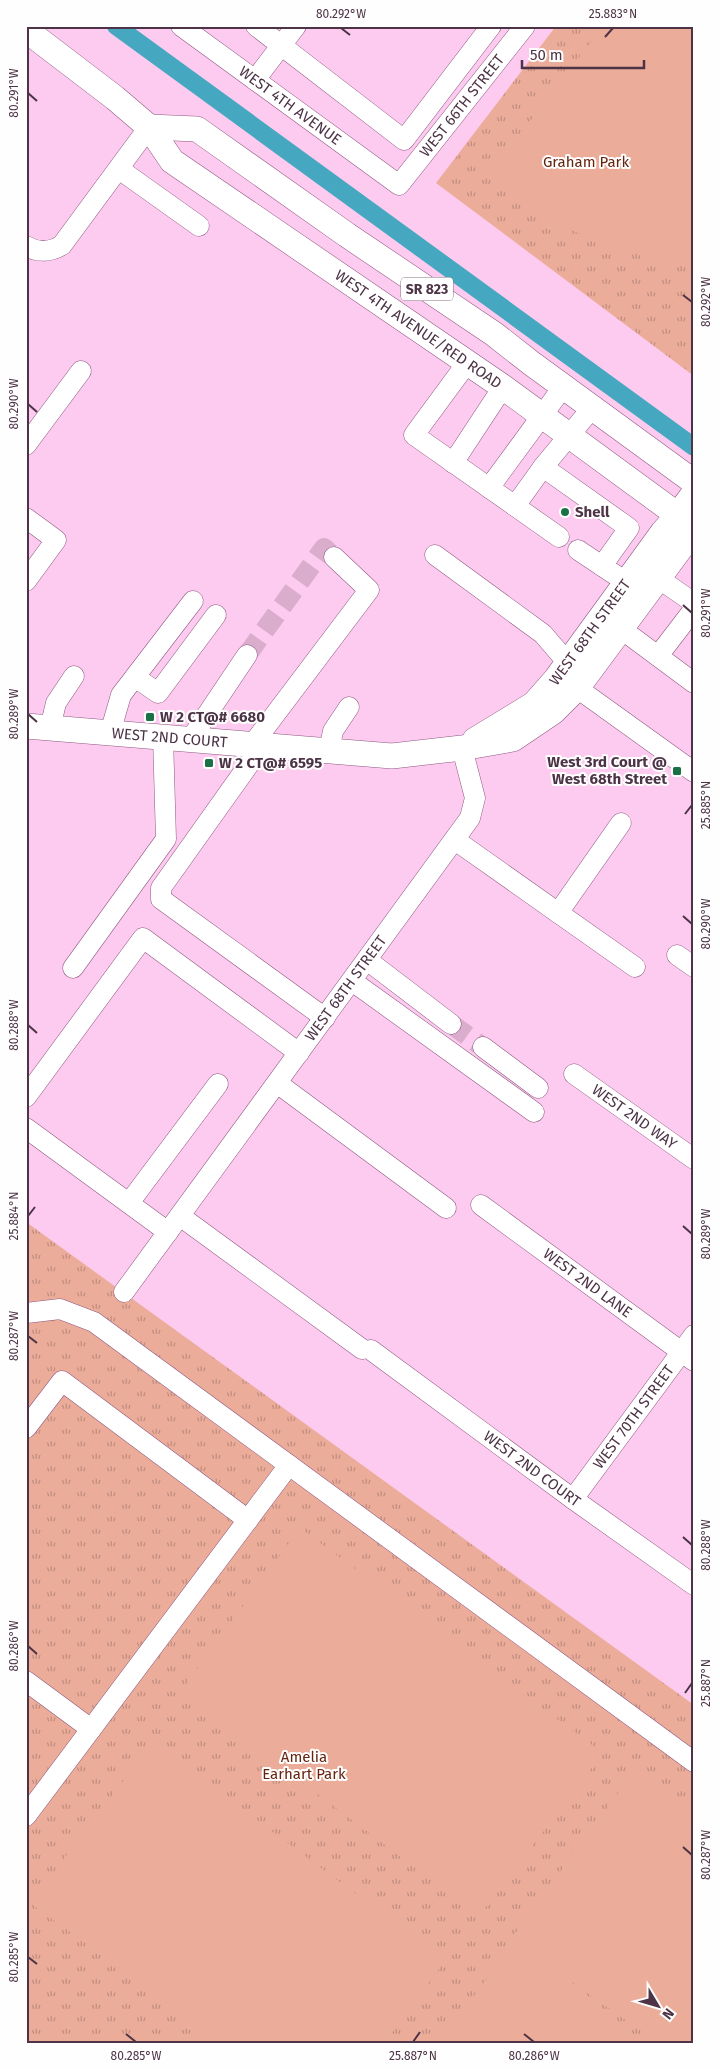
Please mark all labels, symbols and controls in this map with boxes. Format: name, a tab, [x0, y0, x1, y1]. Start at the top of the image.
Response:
text: 80.292°W	[316, 7, 366, 21]
text: 25.883°N	[589, 7, 637, 21]
scale bar	[522, 38, 645, 70]
text: 50 m	[530, 46, 563, 64]
street label: WEST 66TH STREET	[416, 51, 508, 161]
street label: WEST 4TH AVENUE	[235, 62, 345, 149]
text: 80.291°W	[7, 68, 21, 118]
park label: Graham Park	[543, 153, 629, 171]
street label: WEST 4TH AVENUE/RED ROAD	[331, 266, 505, 392]
text: 80.292°W	[699, 277, 713, 327]
road number: SR 823	[401, 278, 453, 300]
text: 80.290°W	[7, 378, 21, 430]
place label: Shell	[575, 503, 610, 521]
marker: Shell	[559, 506, 571, 518]
street label: WEST 68TH STREET	[545, 576, 634, 689]
text: 80.291°W	[699, 588, 713, 638]
text: 80.289°W	[7, 688, 21, 740]
place label: W 2 CT@# 6680	[160, 708, 265, 726]
marker: W 2 CT@# 6680	[144, 711, 156, 723]
street label: WEST 2ND COURT	[111, 724, 228, 752]
place label: West 3rd Court @ West 68th Street	[547, 753, 667, 788]
place label: W 2 CT@# 6595	[219, 754, 322, 772]
marker: W 2 CT@# 6595	[203, 757, 215, 769]
marker: West 3rd Court @ West 68th Street	[671, 765, 683, 777]
text: 25.885°N	[699, 781, 713, 829]
text: 80.290°W	[699, 898, 713, 950]
street label: WEST 68TH STREET	[301, 932, 390, 1045]
text: 80.288°W	[7, 999, 21, 1051]
street label: WEST 2ND WAY	[588, 1081, 681, 1153]
text: 25.884°N	[7, 1192, 21, 1240]
text: 80.289°W	[699, 1208, 713, 1260]
street label: WEST 2ND LANE	[540, 1245, 635, 1321]
text: 80.287°W	[7, 1311, 21, 1361]
street label: WEST 70TH STREET	[589, 1361, 678, 1472]
street label: WEST 2ND COURT	[480, 1427, 584, 1511]
text: 80.288°W	[699, 1519, 713, 1571]
text: 80.286°W	[7, 1620, 21, 1672]
text: 25.887°N	[699, 1659, 713, 1707]
park label: Amelia Earhart Park	[262, 1748, 346, 1783]
text: 80.287°W	[699, 1830, 713, 1880]
text: 80.285°W	[7, 1932, 21, 1982]
north arrow	[632, 1982, 682, 2032]
text: N	[658, 2005, 677, 2023]
text: 80.285°W	[111, 2049, 161, 2063]
text: 25.887°N	[389, 2049, 437, 2063]
text: 80.286°W	[508, 2049, 560, 2063]

